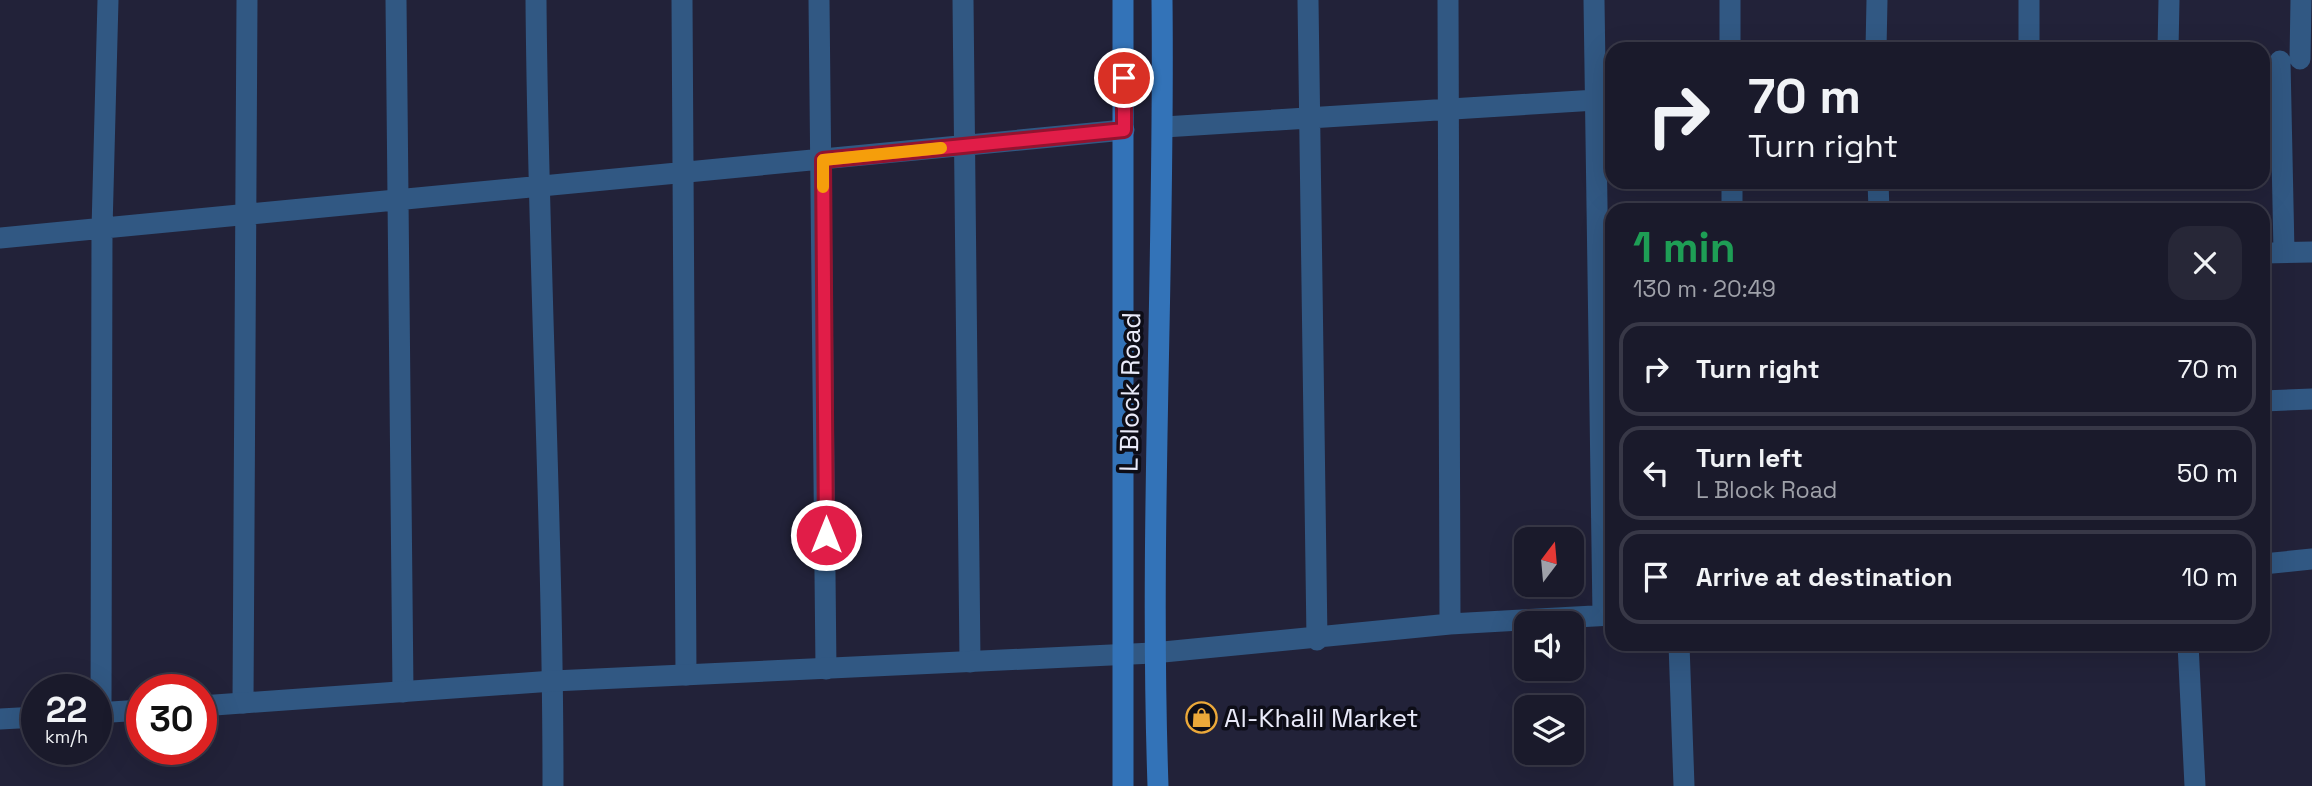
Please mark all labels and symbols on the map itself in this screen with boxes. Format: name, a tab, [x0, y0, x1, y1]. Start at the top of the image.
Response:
pin	[1094, 48, 1154, 108]
street label: L Block Road	[1112, 312, 1148, 472]
position arrow	[789, 498, 863, 572]
north arrow	[1514, 527, 1584, 597]
speed limit sign: 30	[126, 674, 217, 765]
shop icon: Al-Khalil Market	[1184, 701, 1218, 735]
place label: Al-Khalil Market	[1224, 701, 1419, 735]

